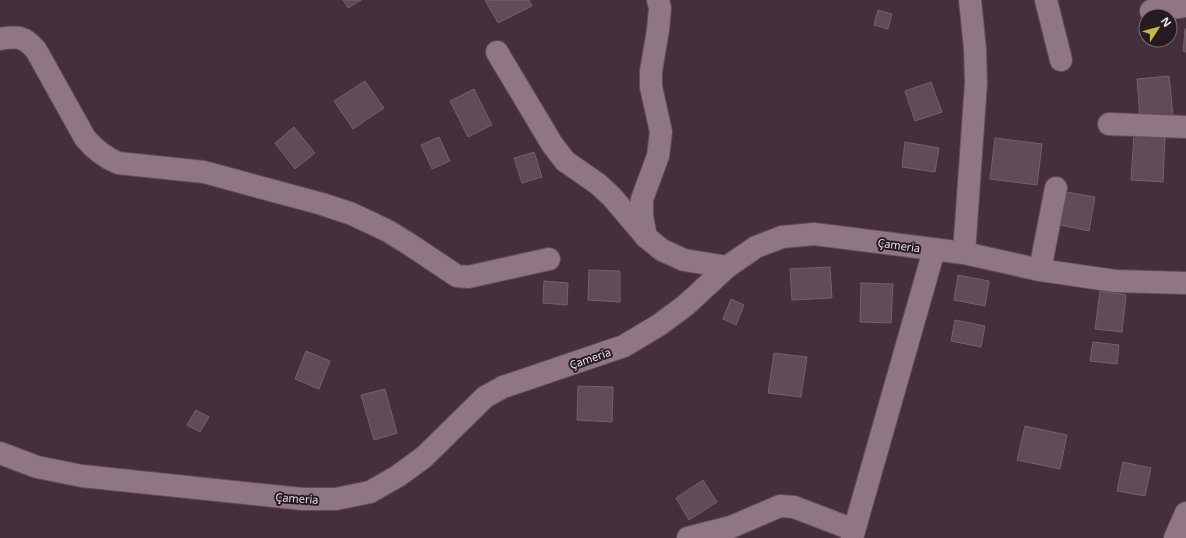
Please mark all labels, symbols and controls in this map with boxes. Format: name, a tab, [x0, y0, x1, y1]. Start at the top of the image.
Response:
north arrow	[1138, 8, 1178, 48]
text: N	[1158, 14, 1175, 30]
street label: Çameria	[877, 235, 921, 255]
street label: Çameria	[567, 344, 613, 372]
street label: Çameria	[275, 489, 319, 507]

